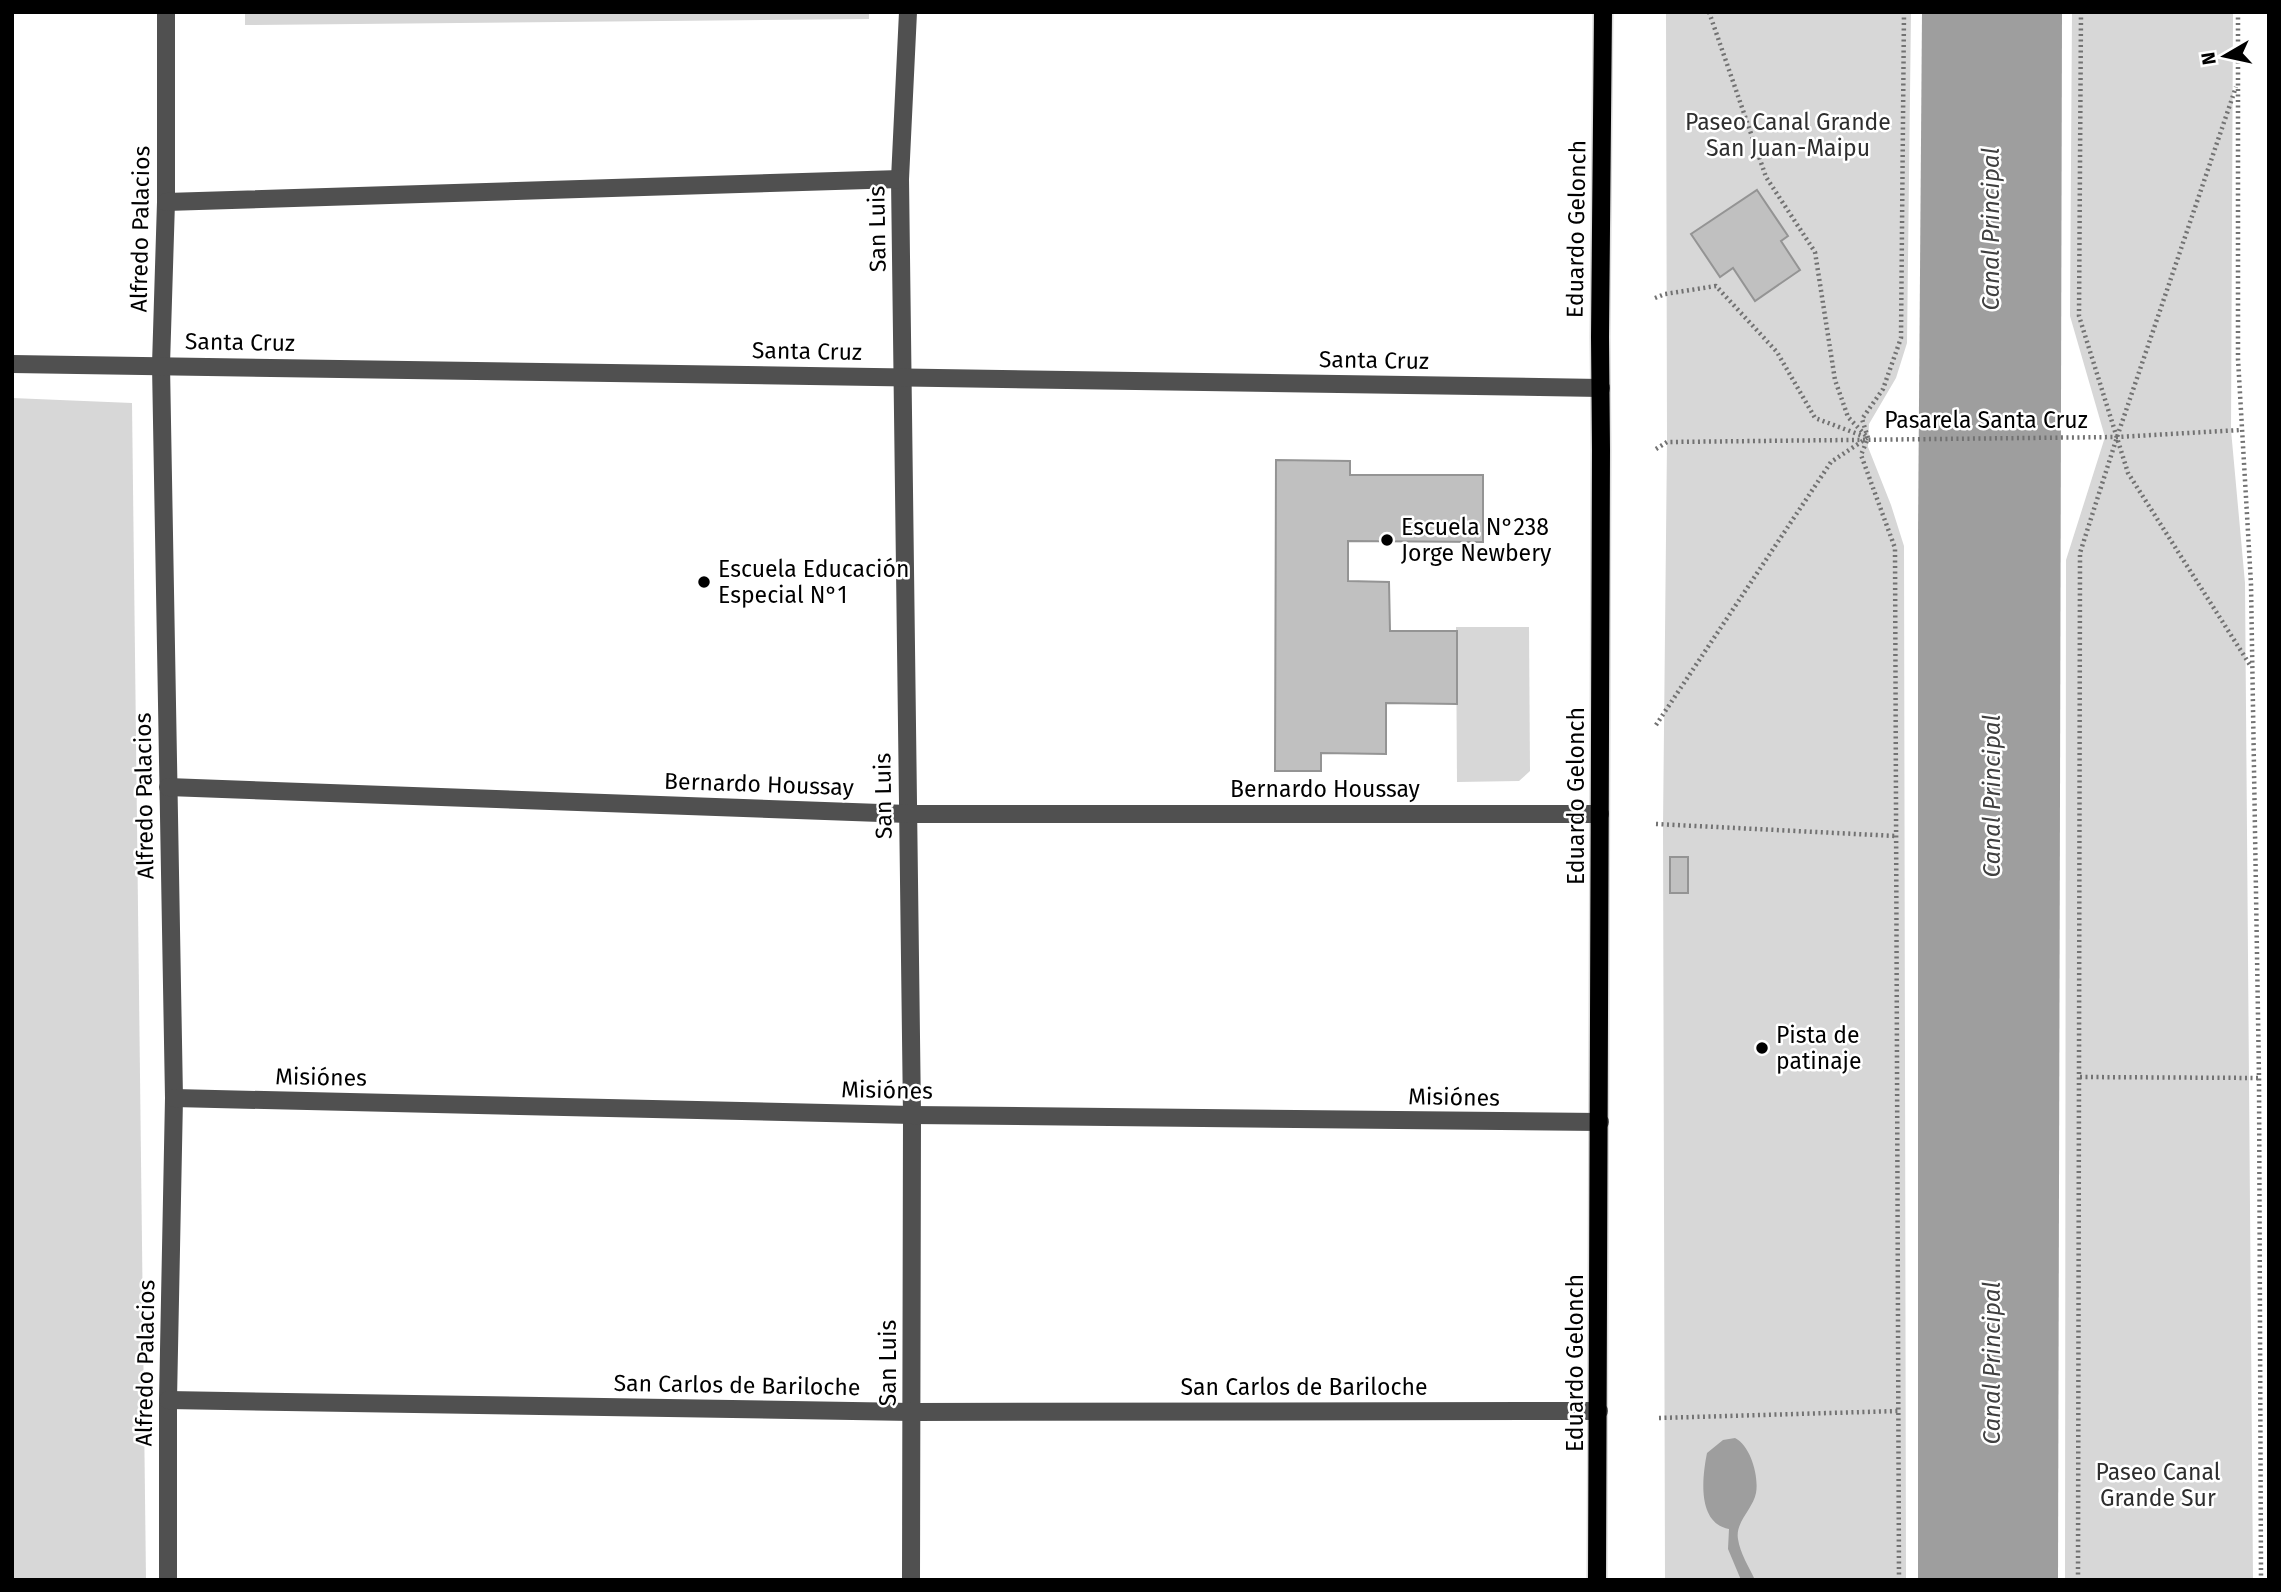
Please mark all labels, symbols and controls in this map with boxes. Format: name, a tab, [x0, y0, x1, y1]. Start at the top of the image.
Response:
north arrow	[2190, 21, 2260, 91]
text: N	[2196, 51, 2221, 67]
park label: Paseo Canal Grande San Juan-Maipu	[1685, 108, 1891, 162]
street label: Eduardo Gelonch	[1560, 140, 1592, 318]
street label: Alfredo Palacios	[125, 145, 155, 313]
water label: Canal Principal	[1977, 148, 2005, 310]
street label: San Luis	[862, 186, 892, 272]
street label: Santa Cruz	[185, 327, 295, 357]
street label: Santa Cruz	[752, 336, 862, 366]
street label: Santa Cruz	[1319, 345, 1429, 375]
street label: Pasarela Santa Cruz	[1884, 406, 2088, 434]
place label: Escuela N°238 Jorge Newbery	[1401, 513, 1552, 567]
marker: Escuela N°238 Jorge Newbery	[1379, 532, 1395, 548]
place label: Escuela Educación Especial N°1	[718, 555, 910, 609]
marker: Escuela Educación Especial N°1	[696, 574, 712, 590]
street label: Eduardo Gelonch	[1562, 707, 1590, 885]
street label: Alfredo Palacios	[129, 712, 159, 880]
water label: Canal Principal	[1978, 715, 2006, 877]
street label: San Luis	[868, 753, 898, 839]
street label: Bernardo Houssay	[664, 767, 855, 801]
street label: Bernardo Houssay	[1230, 775, 1421, 803]
place label: Pista de patinaje	[1776, 1021, 1861, 1075]
marker: Pista de patinaje	[1754, 1040, 1770, 1056]
street label: Misiónes	[275, 1062, 367, 1092]
street label: Misiónes	[841, 1075, 933, 1105]
street label: Misiónes	[1408, 1082, 1500, 1112]
street label: Eduardo Gelonch	[1561, 1274, 1589, 1452]
street label: Alfredo Palacios	[130, 1279, 160, 1447]
water label: Canal Principal	[1978, 1282, 2006, 1444]
street label: San Luis	[874, 1320, 902, 1406]
street label: San Carlos de Bariloche	[613, 1369, 861, 1401]
street label: San Carlos de Bariloche	[1181, 1373, 1427, 1401]
park label: Paseo Canal Grande Sur	[2096, 1458, 2221, 1512]

